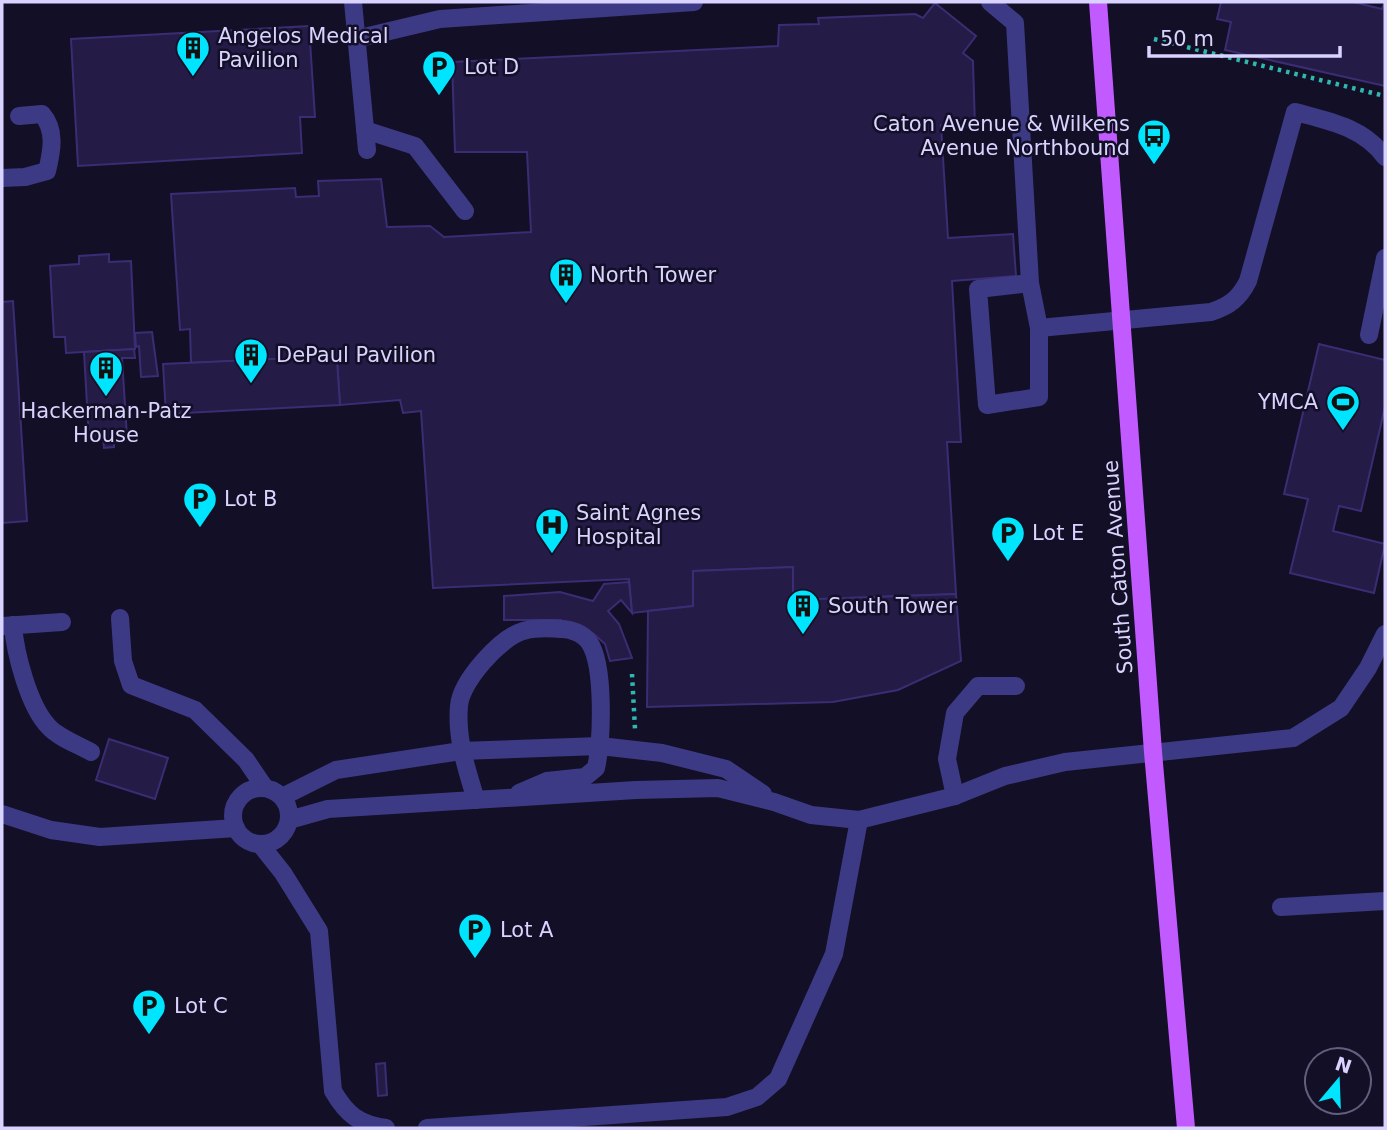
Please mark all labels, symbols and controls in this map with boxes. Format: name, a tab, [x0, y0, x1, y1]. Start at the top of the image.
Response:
scale bar	[1149, 14, 1340, 58]
place label: Angelos Medical Pavilion	[218, 24, 389, 72]
text: 50 m	[1160, 27, 1214, 51]
building icon: Angelos Medical Pavilion	[174, 29, 212, 78]
parking icon: Lot D	[420, 48, 458, 97]
place label: Lot D	[464, 55, 519, 79]
place label: Caton Avenue & Wilkens Avenue Northbound	[873, 112, 1130, 160]
bus stop icon: Caton Avenue & Wilkens Avenue Northbound	[1135, 117, 1173, 166]
building icon: North Tower	[547, 256, 585, 305]
place label: North Tower	[590, 263, 717, 287]
building icon: DePaul Pavilion	[232, 336, 270, 385]
place label: DePaul Pavilion	[276, 343, 436, 367]
building icon: Hackerman-Patz House	[87, 349, 125, 398]
sports icon: YMCA	[1324, 383, 1362, 432]
place label: YMCA	[1257, 390, 1319, 414]
place label: Hackerman-Patz House	[21, 399, 191, 447]
street label: South Caton Avenue	[1099, 459, 1137, 675]
parking icon: Lot B	[181, 480, 219, 529]
place label: Lot B	[224, 487, 278, 511]
place label: Saint Agnes Hospital	[576, 501, 701, 549]
hospital icon: Saint Agnes Hospital	[533, 506, 571, 555]
parking icon: Lot E	[989, 514, 1027, 563]
place label: Lot E	[1032, 521, 1084, 545]
building icon: South Tower	[784, 587, 822, 636]
place label: South Tower	[828, 594, 957, 618]
parking icon: Lot A	[456, 911, 494, 960]
place label: Lot A	[500, 918, 554, 942]
parking icon: Lot C	[130, 987, 168, 1036]
place label: Lot C	[174, 994, 228, 1018]
north arrow	[1303, 1046, 1373, 1116]
text: N	[1332, 1052, 1355, 1078]

